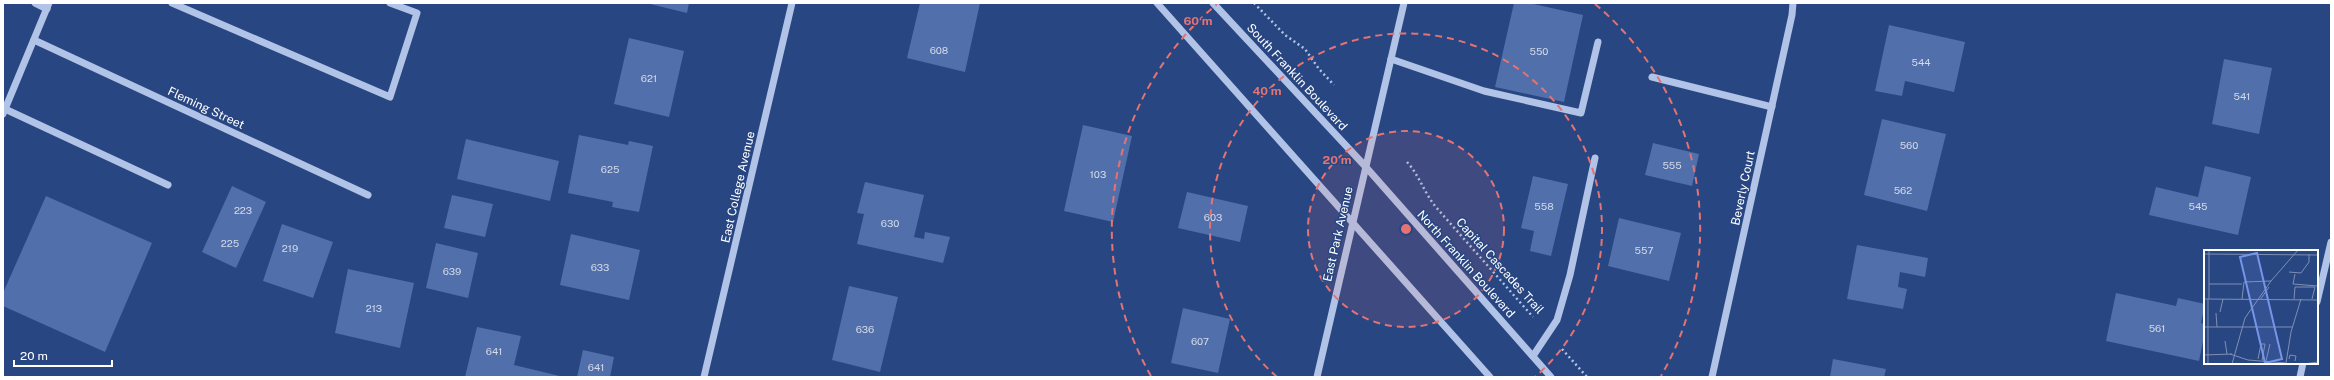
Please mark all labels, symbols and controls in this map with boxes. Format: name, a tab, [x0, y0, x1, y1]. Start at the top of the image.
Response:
text: 60 m	[1183, 14, 1213, 28]
street label: South Franklin Boulevard	[1244, 21, 1350, 133]
house number: 608	[930, 44, 948, 56]
house number: 550	[1530, 45, 1548, 57]
house number: 544	[1912, 56, 1930, 68]
house number: 621	[641, 72, 657, 84]
street label: Fleming Street	[165, 84, 247, 132]
text: 40 m	[1252, 84, 1282, 98]
house number: 541	[2234, 90, 2250, 102]
street label: East College Avenue	[718, 130, 758, 244]
house number: 560	[1900, 139, 1918, 151]
street label: Beverly Court	[1728, 149, 1758, 227]
text: 20 m	[1323, 153, 1352, 167]
house number: 555	[1662, 159, 1682, 171]
house number: 625	[601, 163, 619, 175]
house number: 103	[1090, 168, 1106, 180]
house number: 562	[1894, 184, 1912, 196]
street label: East Park Avenue	[1320, 185, 1356, 283]
house number: 558	[1534, 200, 1554, 212]
house number: 545	[2188, 200, 2208, 212]
house number: 223	[234, 204, 252, 216]
street label: North Franklin Boulevard	[1414, 208, 1518, 320]
house number: 603	[1204, 211, 1222, 223]
street label: Capital Cascades Trail	[1453, 215, 1547, 317]
house number: 630	[881, 217, 899, 229]
centre of rings	[1399, 222, 1413, 236]
house number: 225	[221, 237, 239, 249]
house number: 219	[282, 242, 298, 254]
house number: 557	[1635, 244, 1653, 256]
inset map	[2204, 250, 2318, 364]
house number: 633	[591, 261, 609, 273]
house number: 639	[443, 265, 461, 277]
house number: 213	[366, 302, 382, 314]
house number: 561	[2149, 322, 2165, 334]
house number: 636	[856, 323, 874, 335]
house number: 607	[1191, 335, 1209, 347]
scale bar	[14, 342, 112, 368]
house number: 641	[486, 345, 502, 357]
text: 20 m	[20, 349, 48, 363]
house number: 641	[588, 361, 604, 373]

